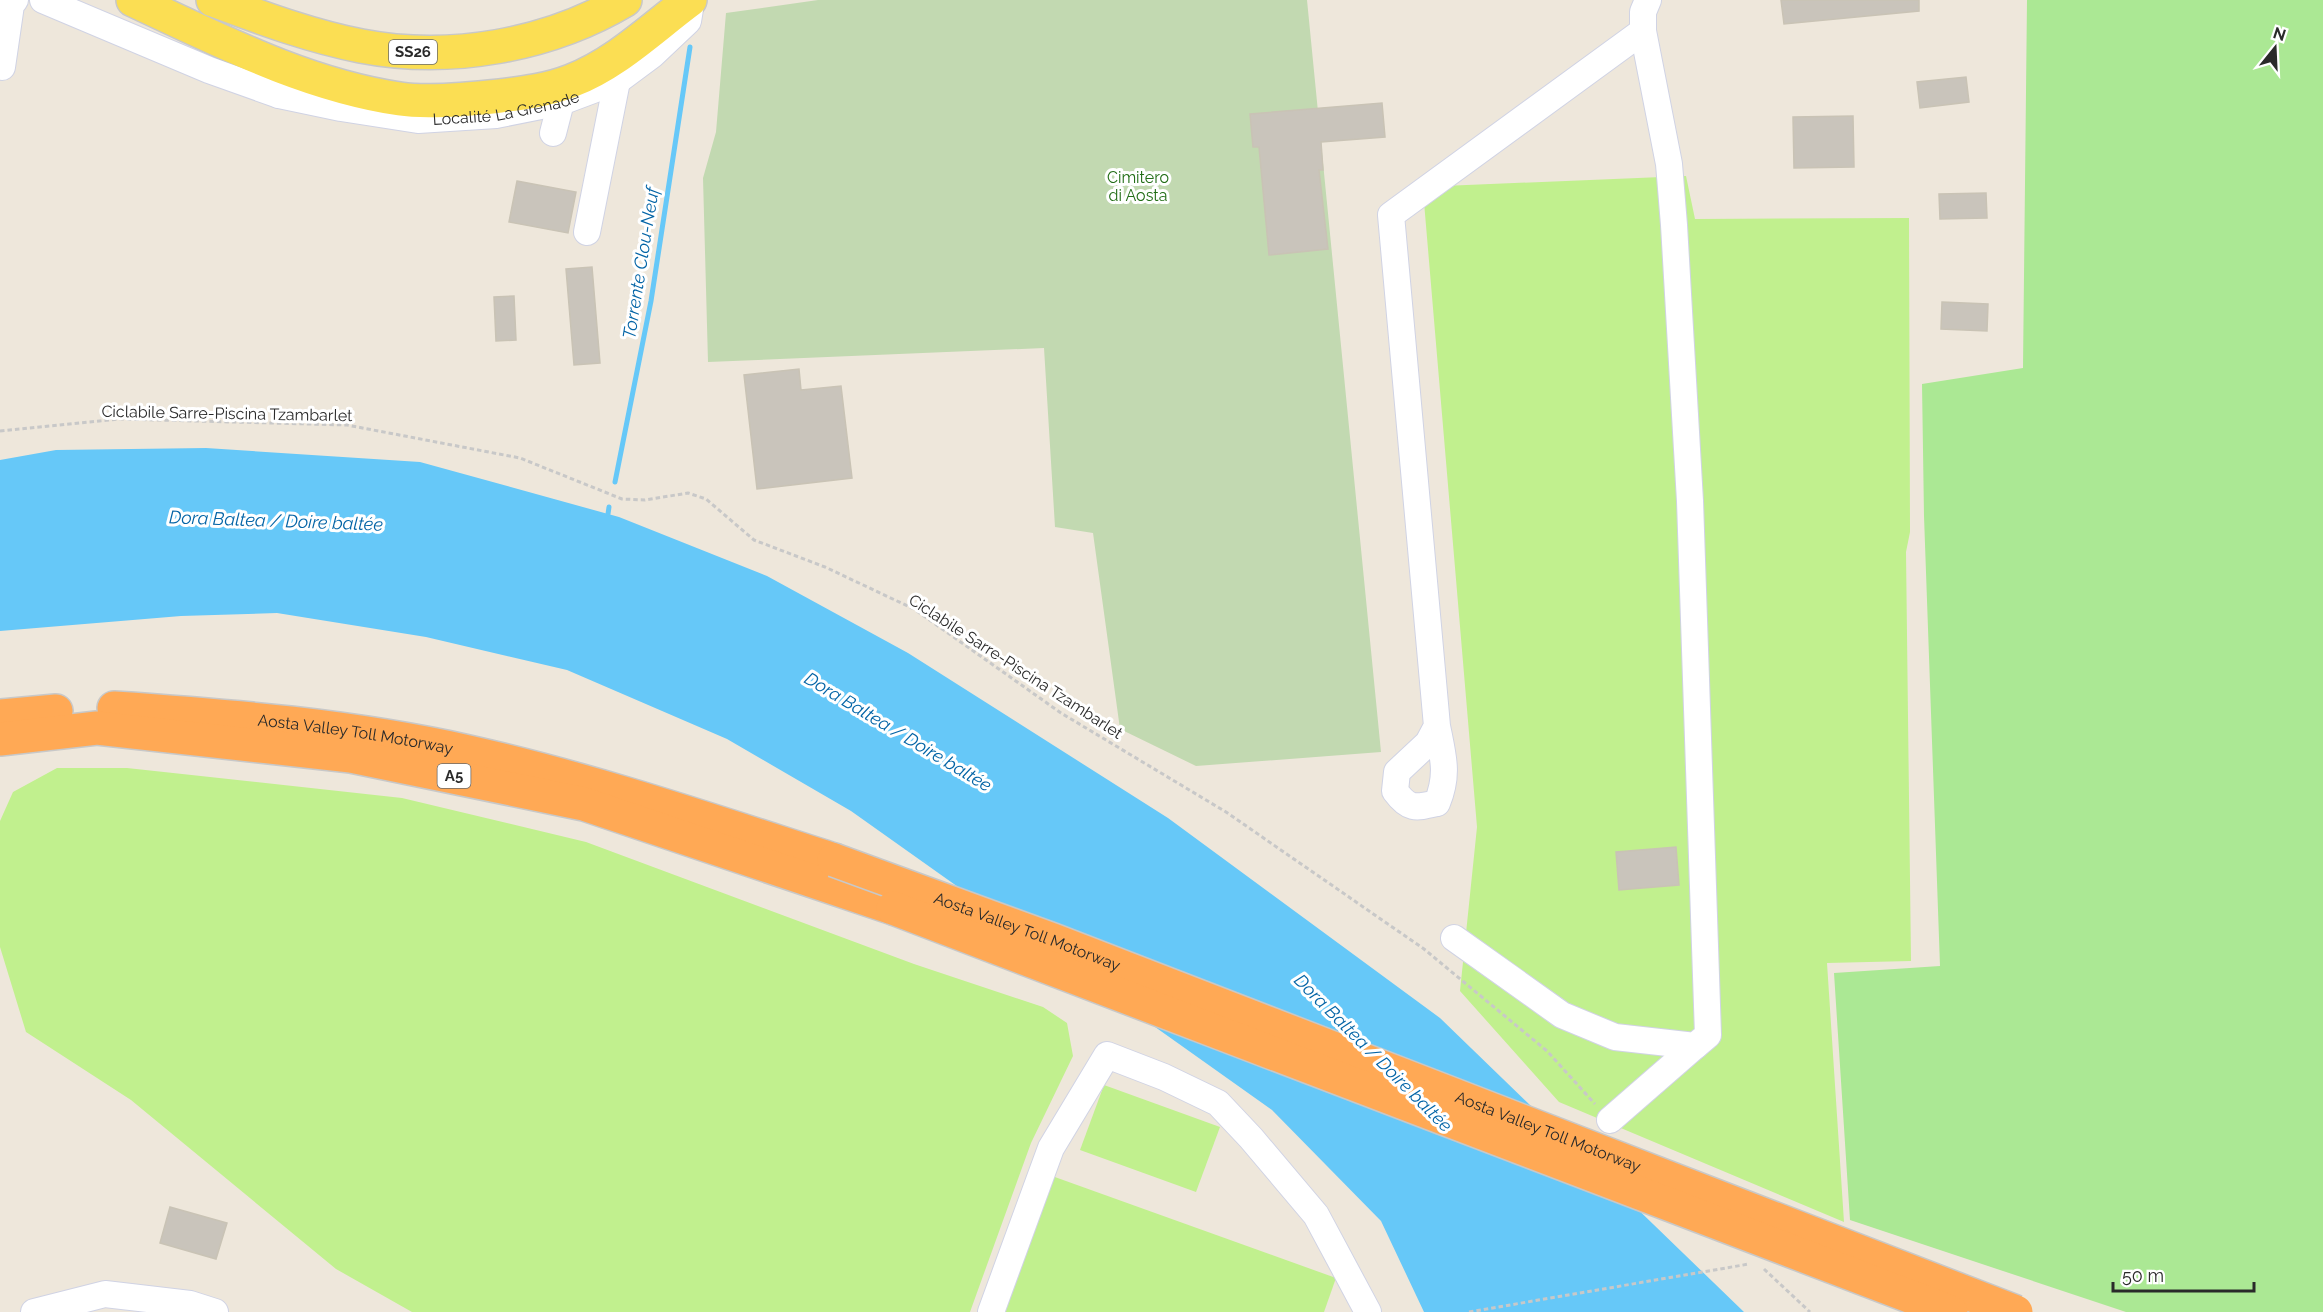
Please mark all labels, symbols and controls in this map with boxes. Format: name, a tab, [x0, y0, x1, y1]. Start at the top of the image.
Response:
north arrow	[2245, 18, 2305, 78]
text: N	[2271, 23, 2288, 45]
road number: SS26	[389, 40, 437, 64]
street label: Localité La Grenade	[432, 87, 582, 129]
park label: Cimitero di Aosta	[1107, 168, 1169, 205]
water label: Torrente Clou-Neuf	[618, 183, 663, 340]
street label: Ciclabile Sarre-Piscina Tzambarlet	[101, 402, 353, 425]
water label: Dora Baltea / Doire baltée	[169, 506, 384, 535]
street label: Ciclabile Sarre-Piscina Tzambarlet	[905, 590, 1127, 743]
water label: Dora Baltea / Doire baltée	[801, 667, 996, 796]
street label: Aosta Valley Toll Motorway	[257, 711, 455, 758]
road number: A5	[438, 764, 470, 788]
street label: Aosta Valley Toll Motorway	[931, 888, 1123, 975]
water label: Dora Baltea / Doire baltée	[1290, 969, 1457, 1136]
street label: Aosta Valley Toll Motorway	[1452, 1087, 1644, 1176]
scale bar	[2113, 1255, 2254, 1293]
text: 50 m	[2122, 1265, 2164, 1286]

